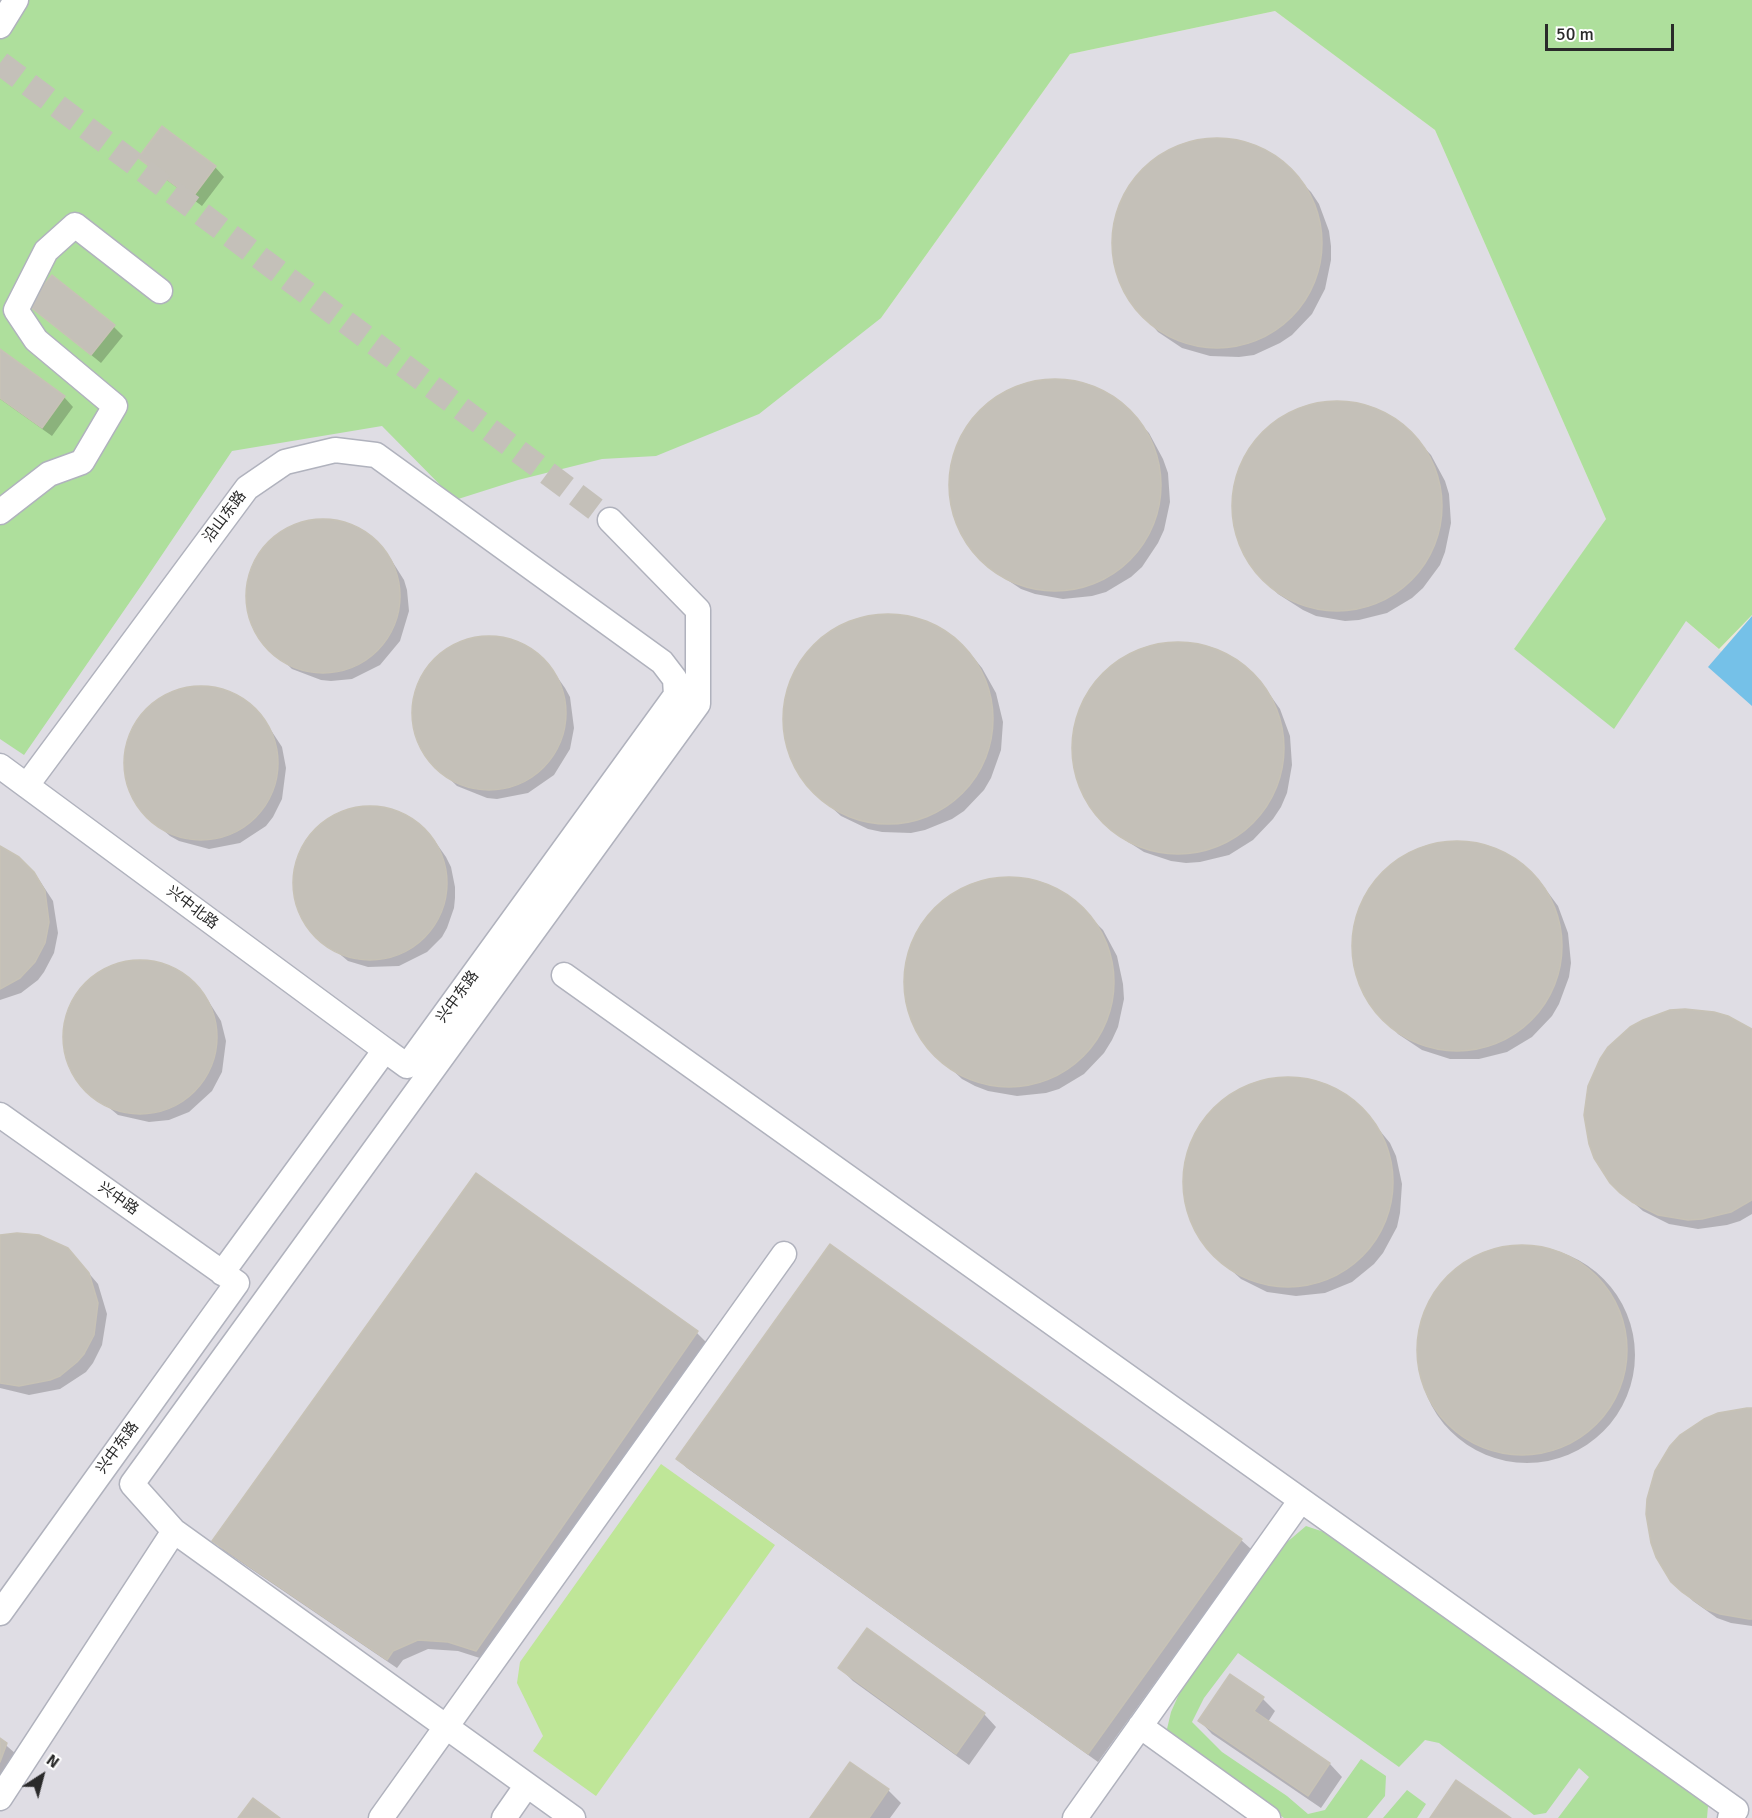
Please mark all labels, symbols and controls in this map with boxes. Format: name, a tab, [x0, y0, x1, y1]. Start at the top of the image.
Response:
scale bar	[1548, 12, 1677, 50]
text: 50 m	[1556, 23, 1594, 45]
street label: 沿山东路	[200, 488, 250, 546]
street label: 兴中北路	[163, 883, 221, 933]
street label: 兴中东路	[433, 967, 483, 1027]
street label: 兴中路	[94, 1179, 142, 1219]
street label: 兴中东路	[93, 1418, 143, 1478]
north arrow	[12, 1746, 72, 1806]
text: N	[42, 1750, 63, 1773]

